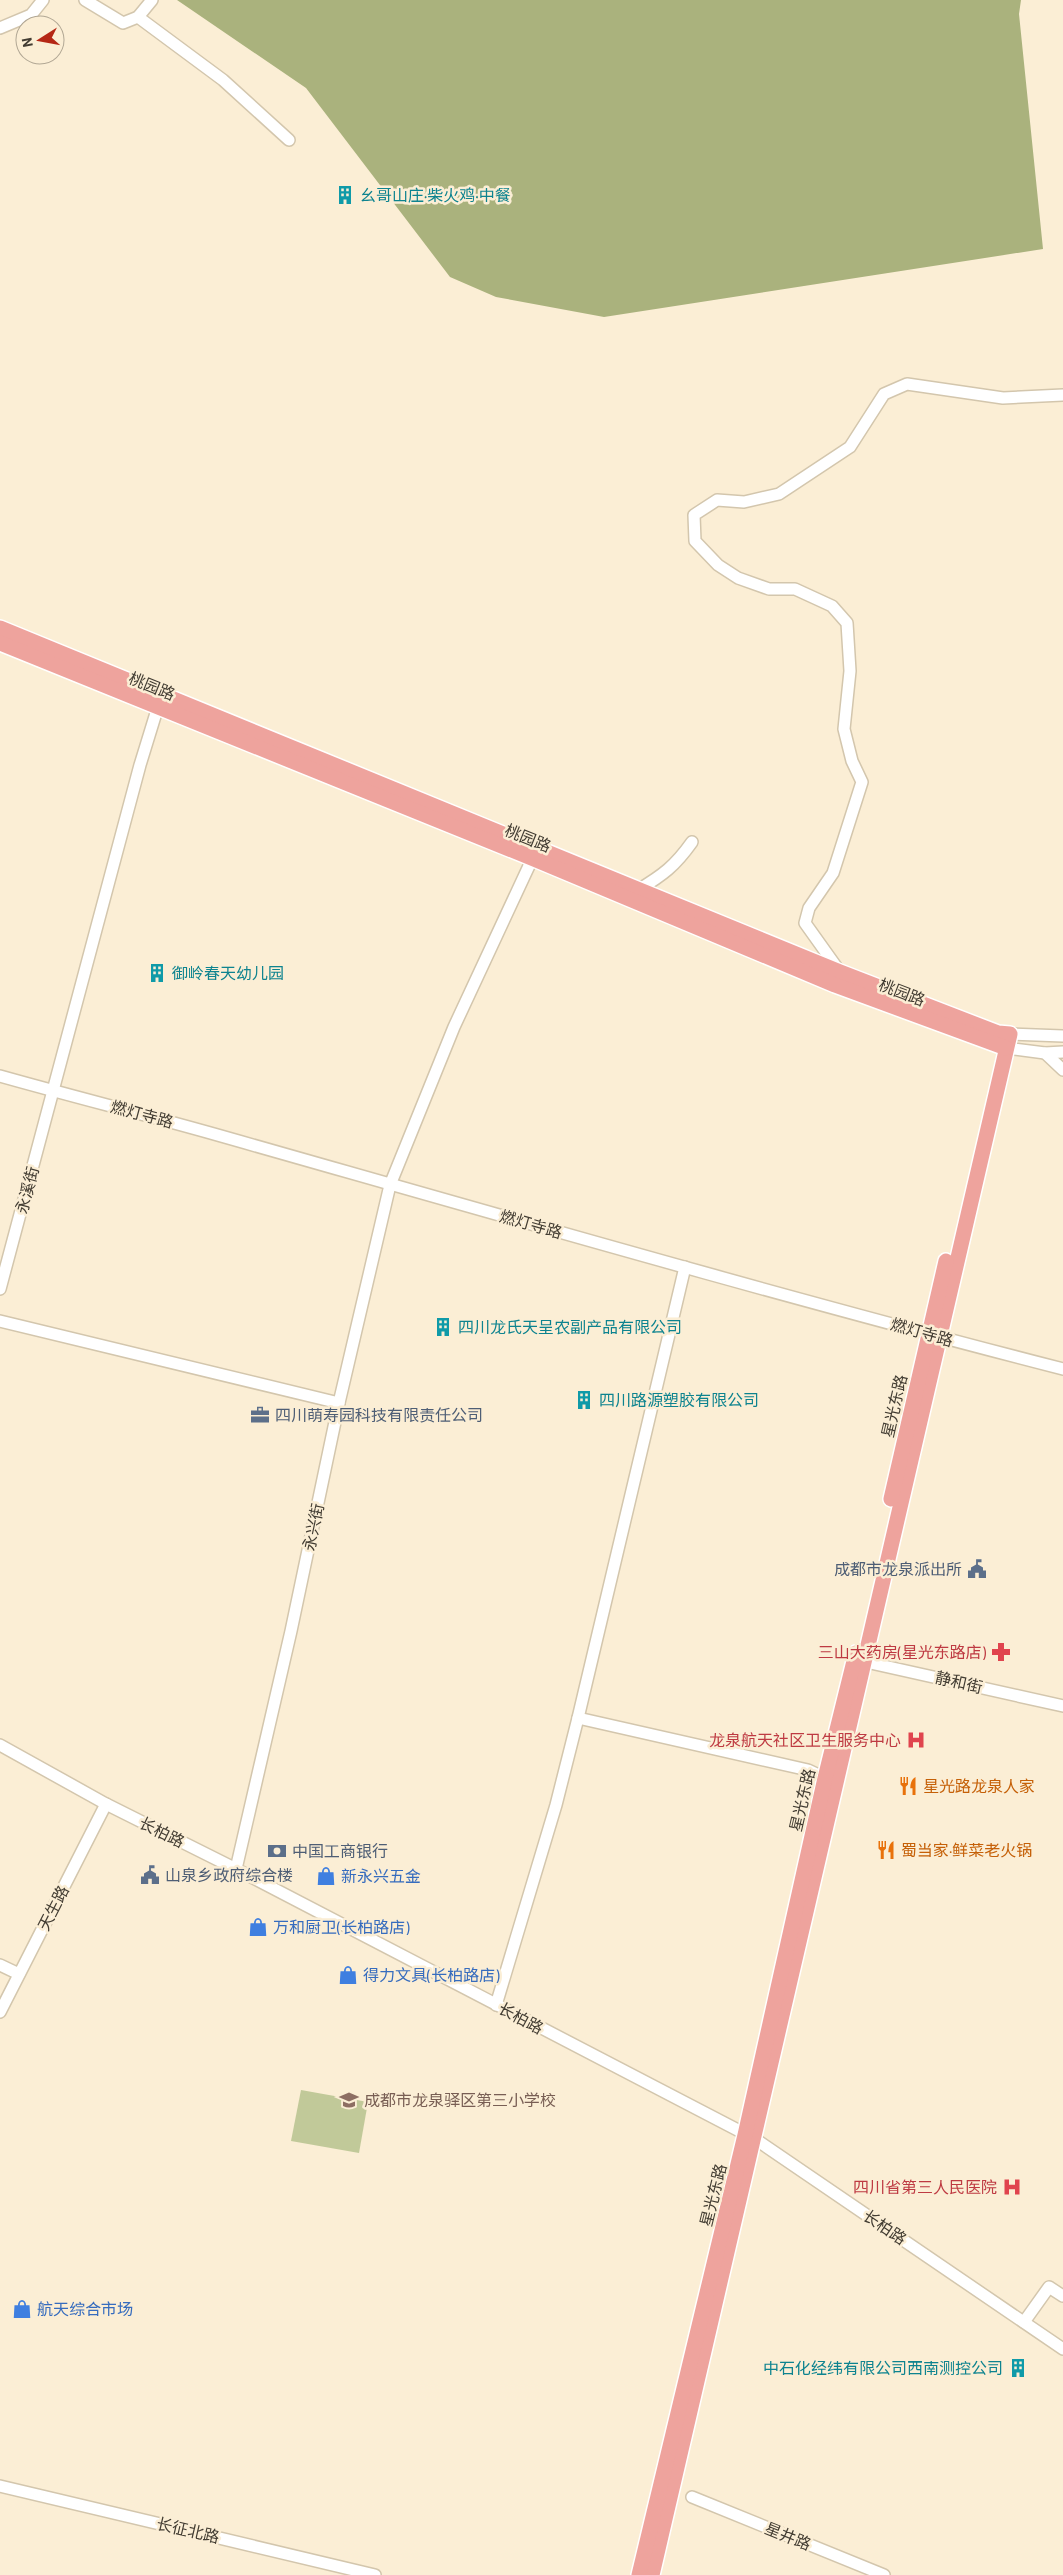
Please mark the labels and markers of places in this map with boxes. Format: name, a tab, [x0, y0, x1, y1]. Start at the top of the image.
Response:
building icon: 幺哥山庄·柴火鸡·中餐	[334, 184, 356, 206]
place label: 幺哥山庄·柴火鸡·中餐	[360, 185, 511, 204]
building icon: 御岭春天幼儿园	[146, 962, 168, 984]
place label: 御岭春天幼儿园	[172, 963, 284, 982]
building icon: 四川龙氏天呈农副产品有限公司	[432, 1316, 454, 1338]
place label: 四川龙氏天呈农副产品有限公司	[458, 1317, 682, 1336]
building icon: 四川路源塑胶有限公司	[573, 1389, 595, 1411]
place label: 四川路源塑胶有限公司	[599, 1390, 759, 1409]
office icon: 四川萌寿园科技有限责任公司	[249, 1404, 271, 1426]
place label: 四川萌寿园科技有限责任公司	[275, 1405, 483, 1424]
public building icon: 成都市龙泉派出所	[966, 1558, 988, 1580]
place label: 成都市龙泉派出所	[834, 1559, 962, 1578]
pharmacy icon: 三山大药房(星光东路店)	[990, 1641, 1012, 1663]
place label: 三山大药房(星光东路店)	[818, 1642, 987, 1661]
hospital icon: 龙泉航天社区卫生服务中心	[905, 1729, 927, 1751]
place label: 龙泉航天社区卫生服务中心	[709, 1730, 901, 1749]
restaurant icon: 星光路龙泉人家	[897, 1775, 919, 1797]
place label: 星光路龙泉人家	[923, 1776, 1035, 1795]
restaurant icon: 蜀当家·鲜菜老火锅	[875, 1839, 897, 1861]
bank icon: 中国工商银行	[266, 1840, 288, 1862]
place label: 蜀当家·鲜菜老火锅	[901, 1840, 1032, 1859]
place label: 中国工商银行	[292, 1841, 388, 1860]
public building icon: 山泉乡政府综合楼	[139, 1864, 161, 1886]
place label: 山泉乡政府综合楼	[165, 1865, 293, 1884]
shop icon: 新永兴五金	[315, 1865, 337, 1887]
place label: 新永兴五金	[341, 1866, 421, 1885]
shop icon: 万和厨卫(长柏路店)	[247, 1916, 269, 1938]
place label: 万和厨卫(长柏路店)	[273, 1917, 410, 1936]
shop icon: 得力文具(长柏路店)	[337, 1964, 359, 1986]
place label: 得力文具(长柏路店)	[363, 1965, 500, 1984]
school or university icon: 成都市龙泉驿区第三小学校	[338, 2089, 360, 2111]
place label: 成都市龙泉驿区第三小学校	[364, 2090, 556, 2109]
hospital icon: 四川省第三人民医院	[1001, 2176, 1023, 2198]
place label: 四川省第三人民医院	[853, 2177, 997, 2196]
shop icon: 航天综合市场	[11, 2298, 33, 2320]
place label: 航天综合市场	[37, 2299, 133, 2318]
building icon: 中石化经纬有限公司西南测控公司	[1007, 2357, 1029, 2379]
place label: 中石化经纬有限公司西南测控公司	[763, 2358, 1003, 2377]

